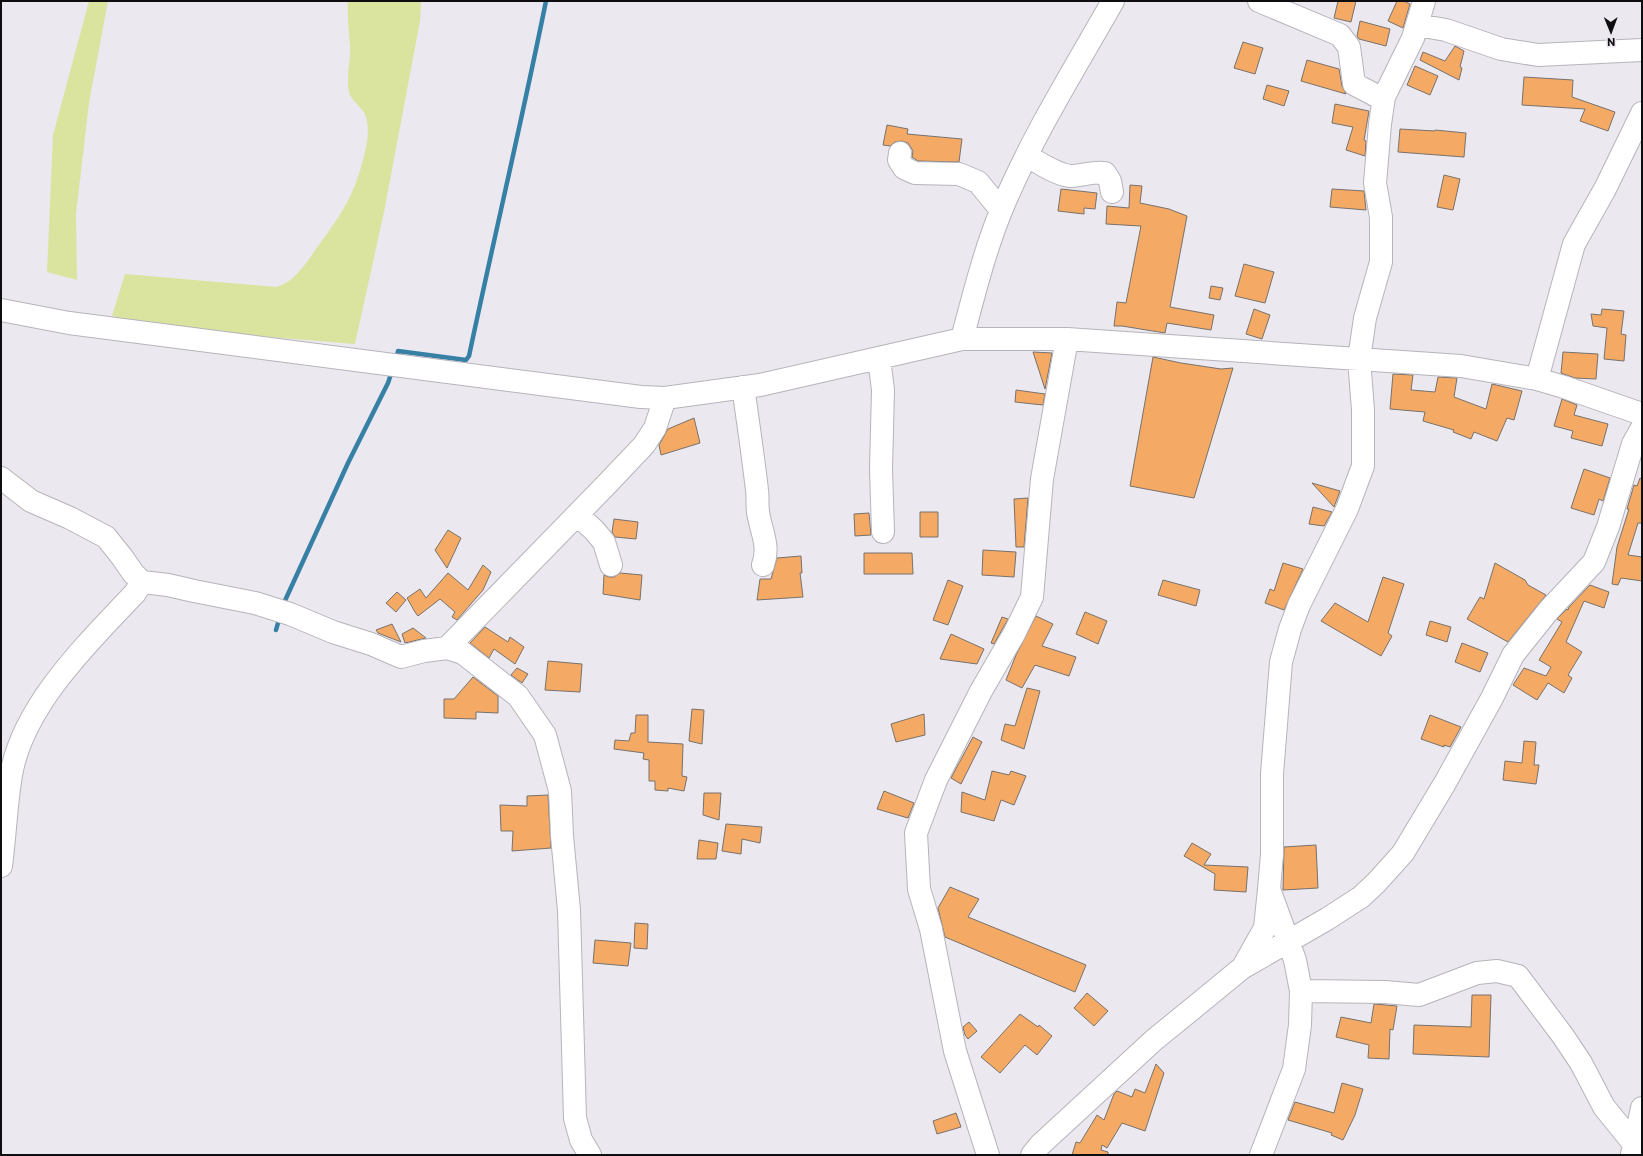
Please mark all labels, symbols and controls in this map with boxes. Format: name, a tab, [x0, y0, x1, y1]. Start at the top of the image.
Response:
north arrow	[1591, 12, 1631, 52]
text: N	[1607, 36, 1615, 49]

